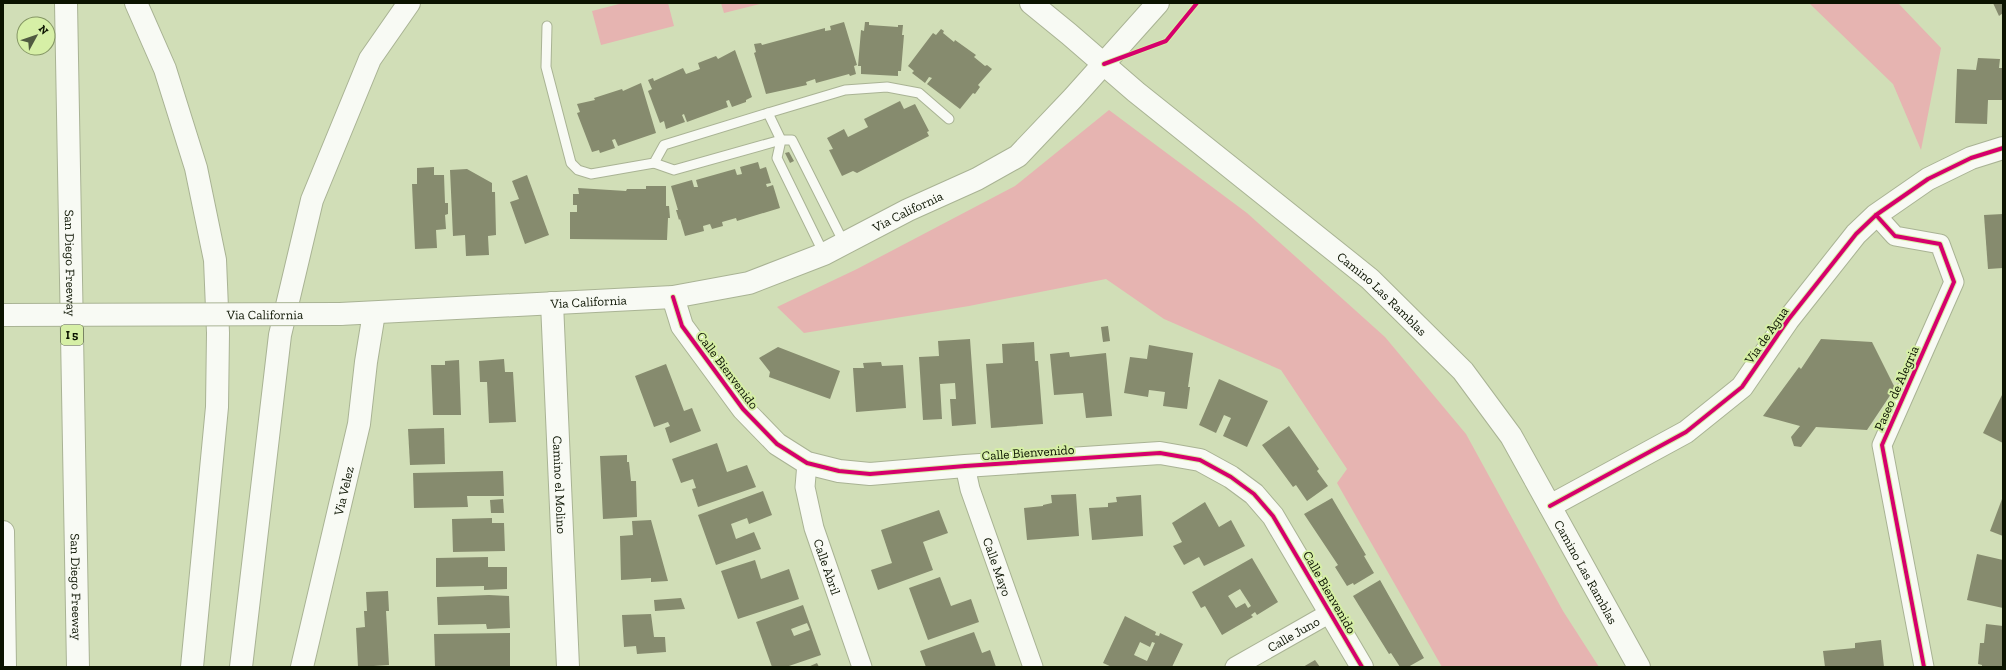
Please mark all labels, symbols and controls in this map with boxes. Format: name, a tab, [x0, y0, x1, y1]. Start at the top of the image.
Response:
north arrow	[16, 16, 56, 56]
text: N	[36, 23, 51, 38]
street label: Via California	[869, 188, 946, 236]
street label: San Diego Freeway	[62, 209, 79, 317]
street label: Camino Las Ramblas	[1334, 249, 1430, 339]
street label: Via California	[549, 292, 628, 311]
street label: Via de Agua	[1741, 303, 1792, 367]
street label: Via California	[226, 307, 304, 322]
road number: I 5	[61, 325, 83, 345]
street label: Calle Bienvenido	[694, 329, 762, 412]
street label: Paseo de Alegria	[1871, 343, 1922, 433]
street label: Camino el Molino	[550, 435, 569, 535]
street label: Calle Bienvenido	[981, 442, 1075, 463]
street label: Via Velez	[331, 465, 357, 518]
street label: Camino Las Ramblas	[1551, 517, 1621, 627]
street label: San Diego Freeway	[68, 533, 85, 641]
street label: Calle Mayo	[980, 536, 1014, 599]
street label: Calle Abril	[810, 537, 844, 597]
street label: Calle Bienvenido	[1300, 548, 1359, 636]
street label: Calle Juno	[1265, 613, 1323, 655]

